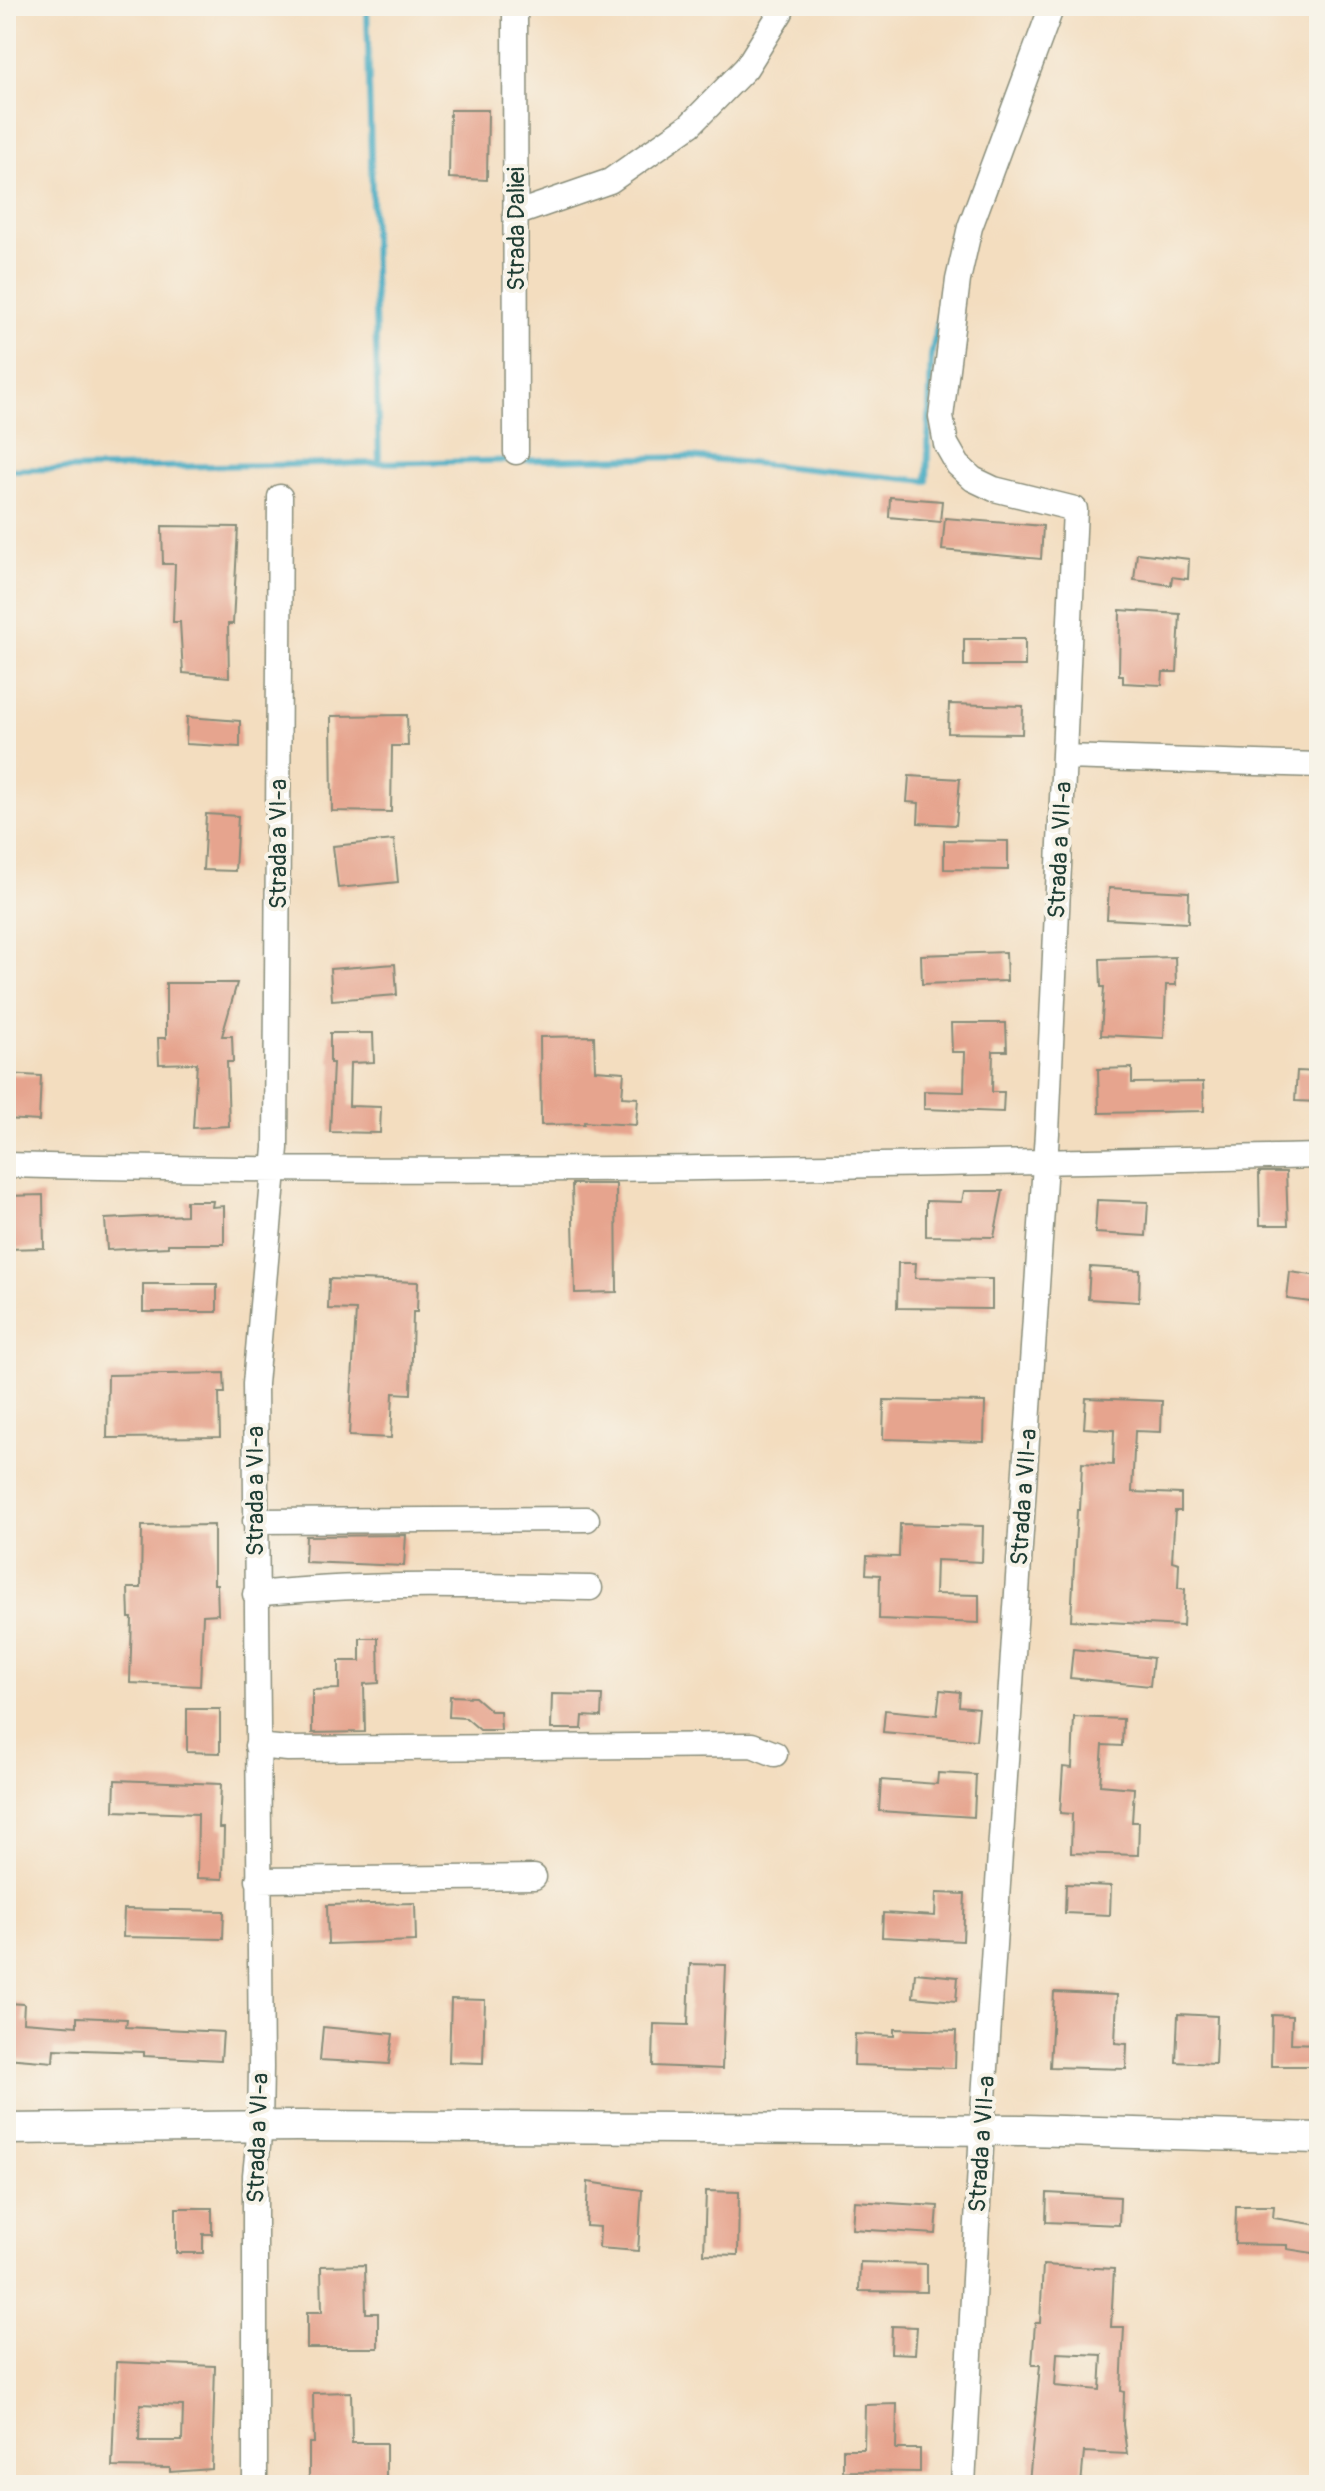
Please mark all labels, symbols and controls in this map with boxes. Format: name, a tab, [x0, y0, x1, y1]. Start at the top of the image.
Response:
street label: Strada Daliei	[502, 167, 531, 291]
street label: Strada a VI-a	[264, 779, 293, 909]
street label: Strada a VII-a	[1042, 781, 1078, 919]
street label: Strada a VI-a	[241, 1426, 270, 1556]
street label: Strada a VII-a	[1005, 1428, 1043, 1566]
street label: Strada a VI-a	[241, 2072, 275, 2204]
street label: Strada a VII-a	[963, 2075, 1001, 2213]

